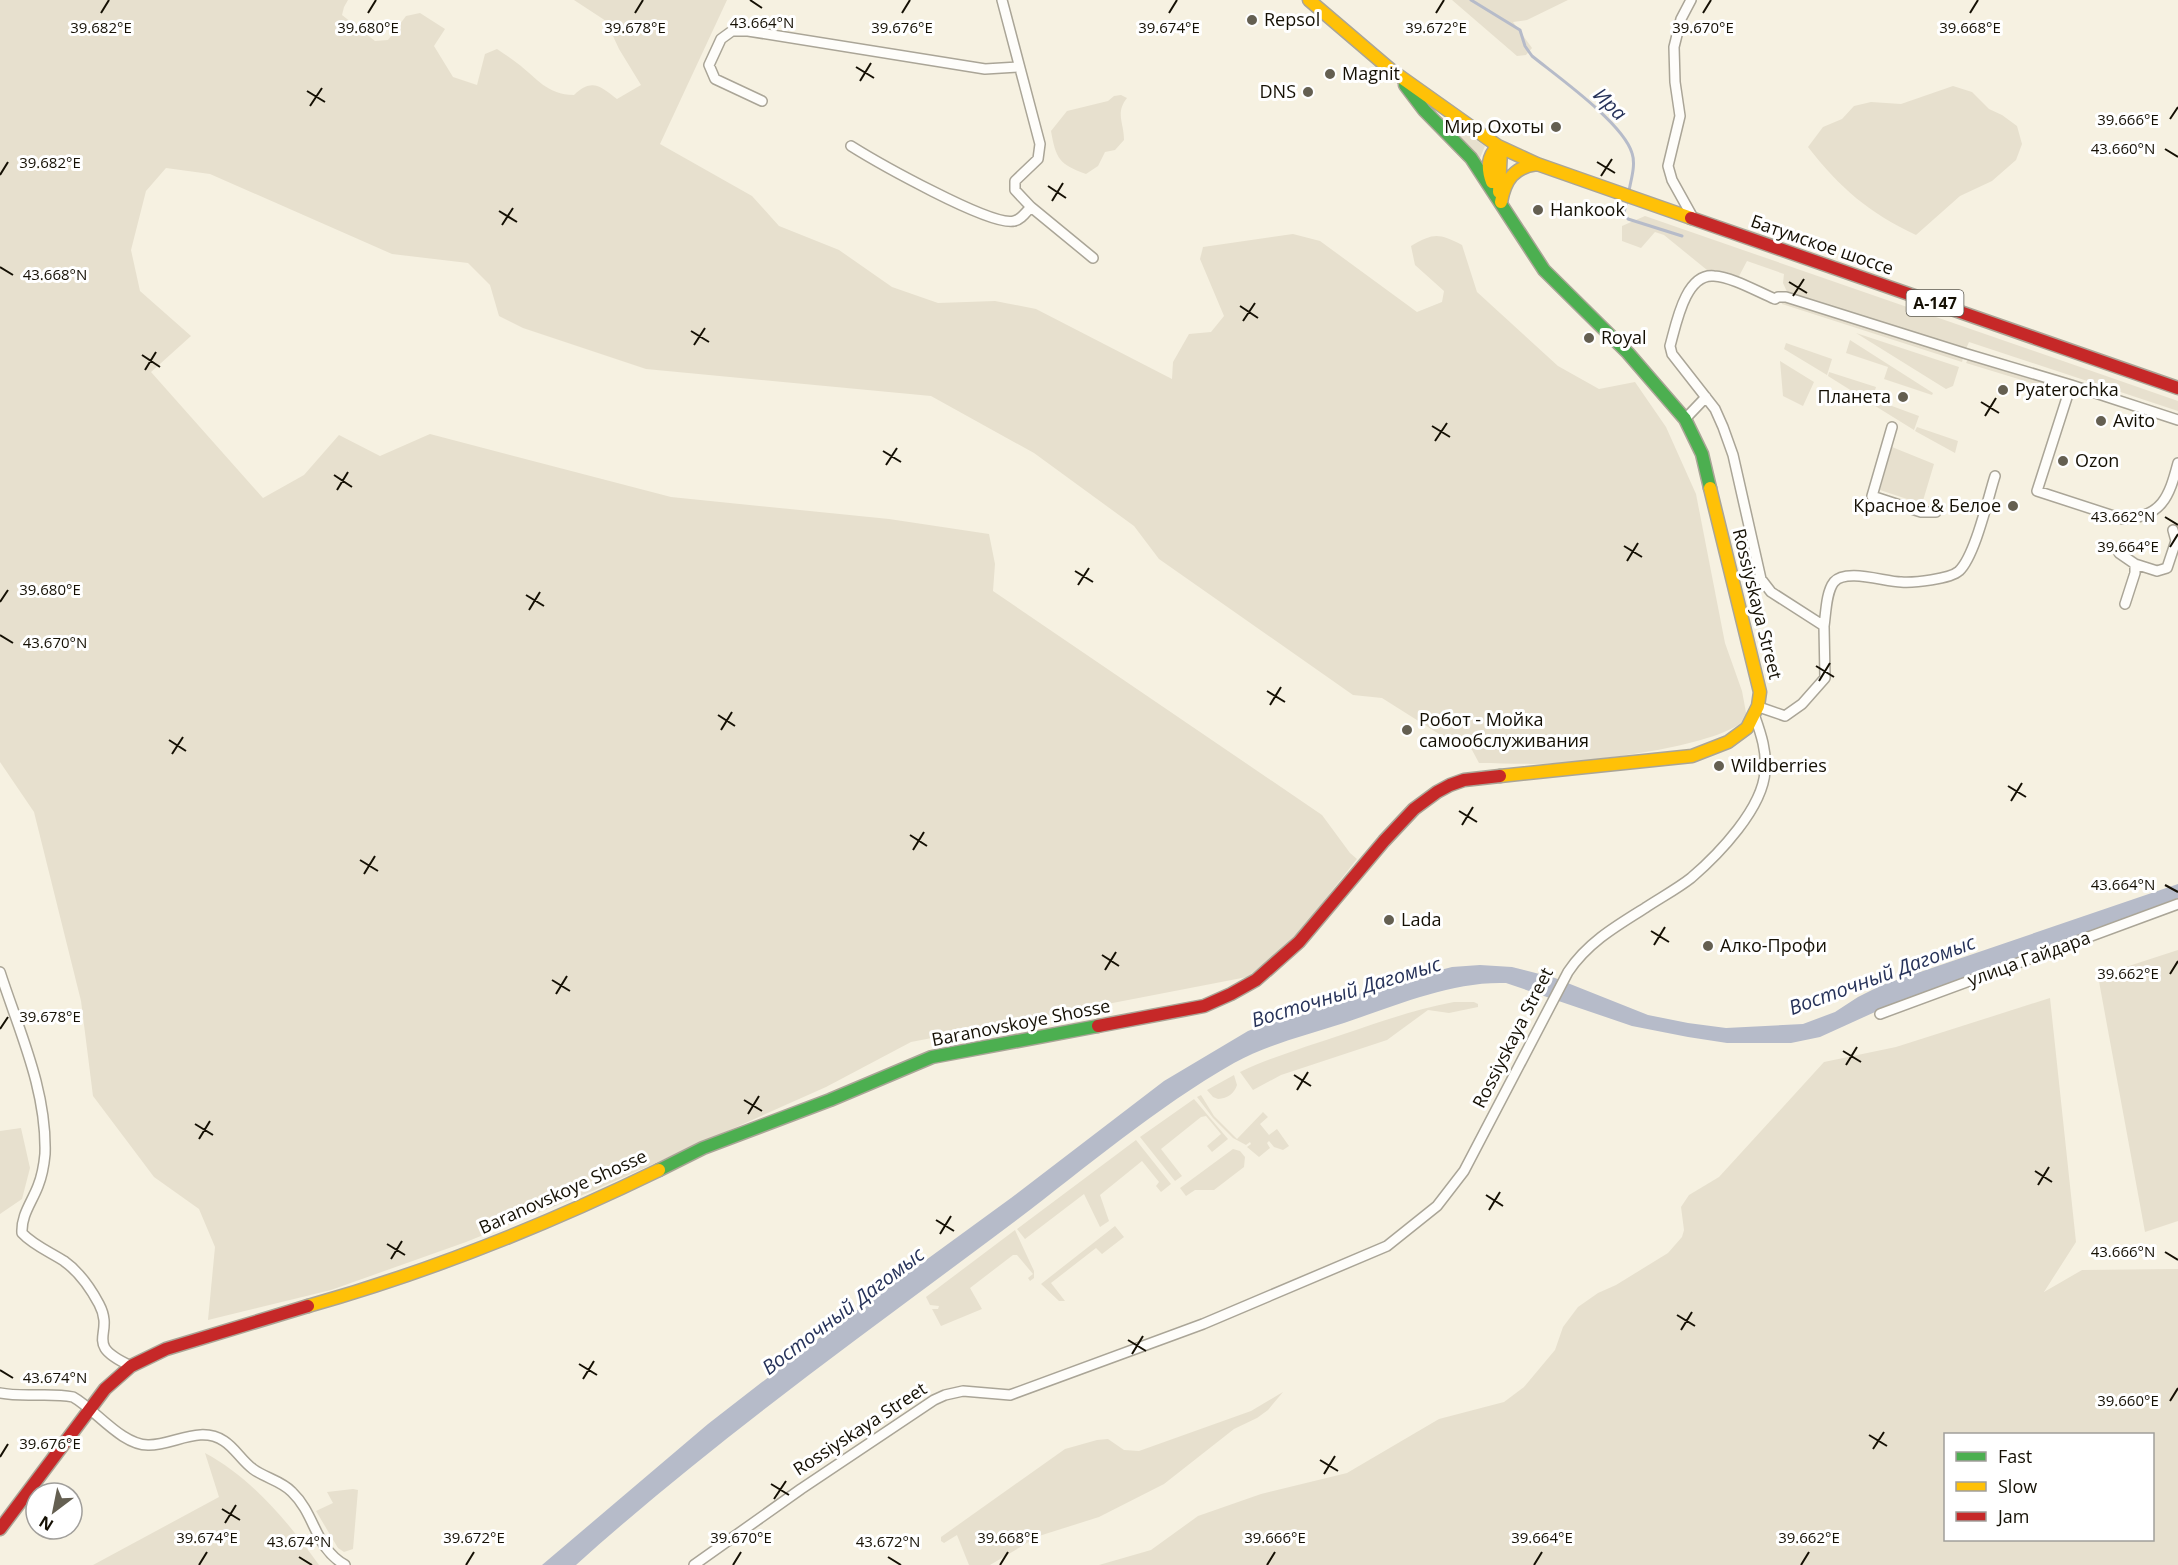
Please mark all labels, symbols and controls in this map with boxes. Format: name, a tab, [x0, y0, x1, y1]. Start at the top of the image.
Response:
place label: Repsol	[1264, 7, 1320, 31]
text: 43.664°N	[730, 12, 794, 32]
marker: Repsol	[1245, 13, 1259, 27]
text: 39.682°E	[70, 17, 132, 37]
text: 39.680°E	[337, 17, 399, 37]
text: 39.678°E	[604, 17, 666, 37]
text: 39.676°E	[871, 17, 933, 37]
text: 39.674°E	[1138, 17, 1200, 37]
text: 39.672°E	[1405, 17, 1467, 37]
text: 39.670°E	[1672, 17, 1734, 37]
text: 39.668°E	[1939, 17, 2001, 37]
place label: Magnit	[1342, 61, 1400, 85]
marker: Magnit	[1323, 67, 1337, 81]
place label: DNS	[1260, 79, 1296, 103]
water label: Ира	[1588, 81, 1633, 126]
marker: DNS	[1301, 85, 1315, 99]
text: 39.666°E	[2097, 109, 2159, 129]
place label: Мир Охоты	[1444, 114, 1544, 138]
marker: Мир Охоты	[1549, 120, 1563, 134]
text: 43.660°N	[2091, 138, 2155, 158]
text: 39.682°E	[19, 152, 81, 172]
place label: Hankook	[1550, 197, 1625, 221]
marker: Hankook	[1531, 203, 1545, 217]
street label: Батумское шоссе	[1748, 208, 1897, 280]
text: 43.668°N	[23, 264, 87, 284]
road number: А-147	[1906, 290, 1964, 316]
place label: Royal	[1601, 325, 1647, 349]
marker: Royal	[1582, 331, 1596, 345]
place label: Pyaterochka	[2015, 377, 2119, 401]
marker: Pyaterochka	[1996, 383, 2010, 397]
place label: Планета	[1818, 384, 1891, 408]
marker: Планета	[1896, 390, 1910, 404]
place label: Avito	[2113, 408, 2155, 432]
marker: Avito	[2094, 414, 2108, 428]
place label: Ozon	[2075, 448, 2119, 472]
marker: Ozon	[2056, 454, 2070, 468]
place label: Красное & Белое	[1853, 493, 2001, 517]
marker: Красное & Белое	[2006, 499, 2020, 513]
text: 43.662°N	[2091, 506, 2155, 526]
street label: Rossiyskaya Street	[1728, 526, 1788, 682]
text: 39.664°E	[2097, 536, 2159, 556]
text: 39.680°E	[19, 579, 81, 599]
text: 43.670°N	[23, 632, 87, 652]
place label: Робот - Мойка самообслуживания	[1419, 707, 1589, 752]
marker: Робот - Мойка самообслуживания	[1400, 723, 1414, 737]
place label: Wildberries	[1731, 753, 1827, 777]
marker: Wildberries	[1712, 759, 1726, 773]
text: 43.664°N	[2091, 874, 2155, 894]
place label: Lada	[1401, 907, 1441, 931]
marker: Lada	[1382, 913, 1396, 927]
street label: улица Гайдара	[1964, 925, 2093, 991]
water label: Восточный Дагомыс	[1785, 928, 1980, 1021]
place label: Алко-Профи	[1720, 933, 1827, 957]
marker: Алко-Профи	[1701, 939, 1715, 953]
water label: Восточный Дагомыс	[1248, 950, 1445, 1033]
street label: Rossiyskaya Street	[1466, 963, 1558, 1112]
text: 39.662°E	[2097, 963, 2159, 983]
street label: Baranovskoye Shosse	[929, 993, 1112, 1051]
text: 39.678°E	[19, 1006, 81, 1026]
street label: Baranovskoye Shosse	[475, 1143, 650, 1239]
water label: Восточный Дагомыс	[756, 1240, 930, 1381]
text: 43.666°N	[2091, 1241, 2155, 1261]
text: 43.674°N	[23, 1367, 87, 1387]
street label: Rossiyskaya Street	[788, 1376, 931, 1480]
text: 39.660°E	[2097, 1390, 2159, 1410]
text: 39.676°E	[19, 1433, 81, 1453]
legend	[1944, 1433, 2154, 1541]
text: Fast	[1998, 1444, 2032, 1468]
text: Slow	[1998, 1474, 2037, 1498]
north arrow	[24, 1481, 84, 1541]
text: Jam	[1996, 1504, 2030, 1528]
text: N	[35, 1511, 57, 1536]
text: 39.674°E	[176, 1527, 238, 1547]
text: 39.672°E	[443, 1527, 505, 1547]
text: 39.670°E	[710, 1527, 772, 1547]
text: 39.668°E	[977, 1527, 1039, 1547]
text: 39.666°E	[1244, 1527, 1306, 1547]
text: 39.664°E	[1511, 1527, 1573, 1547]
text: 39.662°E	[1778, 1527, 1840, 1547]
text: 43.674°N	[267, 1531, 331, 1551]
text: 43.672°N	[856, 1531, 920, 1551]

